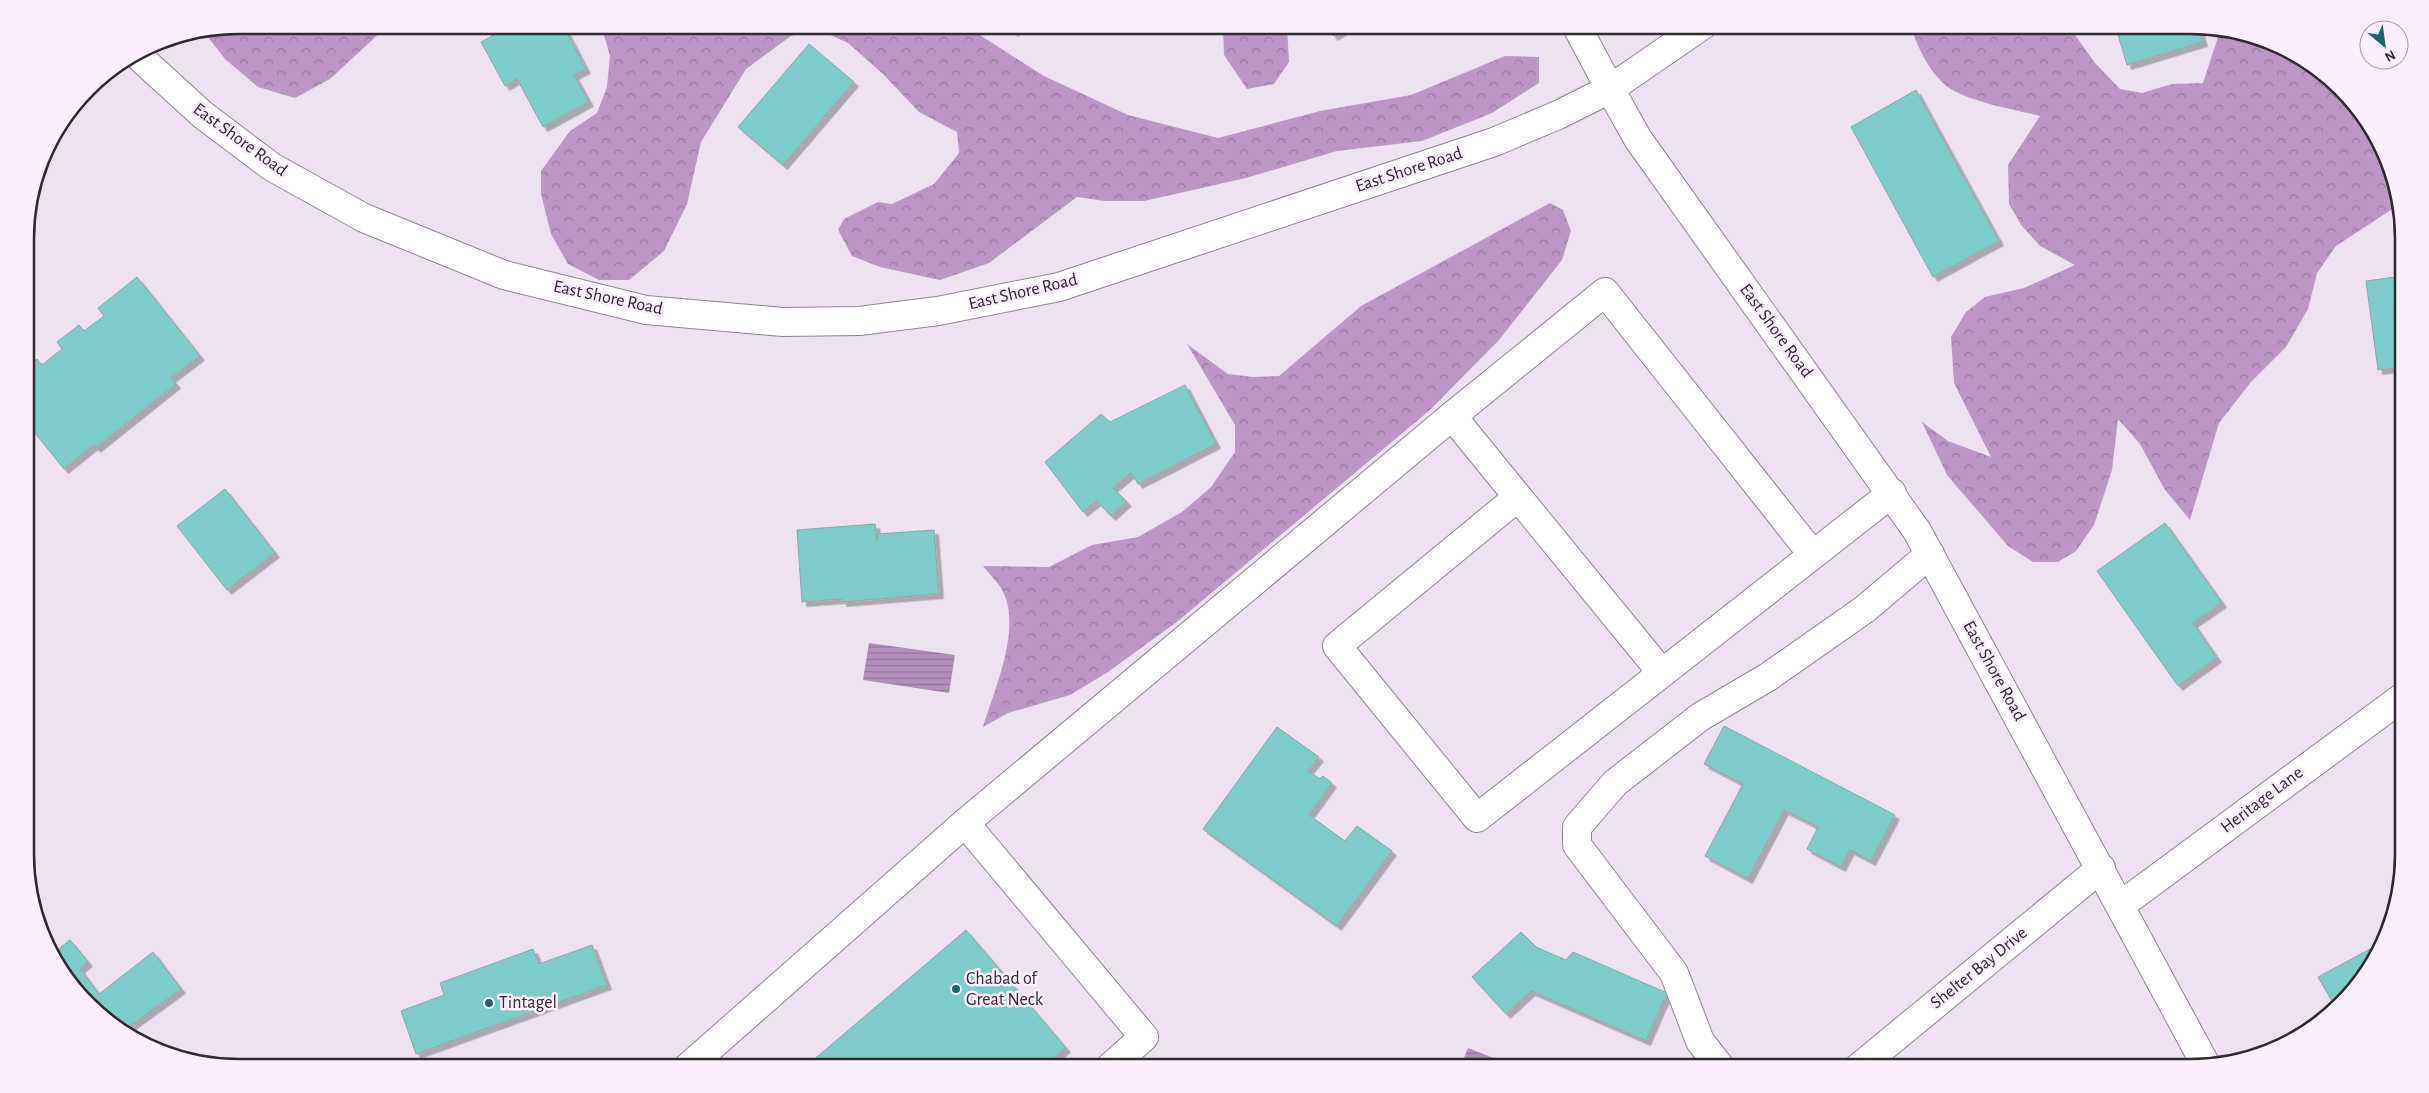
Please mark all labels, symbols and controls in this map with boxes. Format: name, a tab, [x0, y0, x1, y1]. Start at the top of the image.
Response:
north arrow	[2359, 20, 2409, 70]
text: N	[2382, 47, 2397, 64]
street label: East Shore Road	[190, 100, 290, 180]
street label: East Shore Road	[1353, 144, 1465, 196]
street label: East Shore Road	[967, 271, 1079, 313]
street label: East Shore Road	[552, 278, 664, 318]
street label: East Shore Road	[1736, 281, 1816, 381]
street label: East Shore Road	[1959, 618, 2029, 724]
street label: Heritage Lane	[2218, 763, 2306, 837]
street label: Shelter Bay Drive	[1927, 924, 2031, 1012]
place label: Chabad of Great Neck	[966, 970, 1044, 1009]
marker: Chabad of Great Neck	[950, 983, 962, 995]
place label: Tintagel	[499, 994, 557, 1012]
marker: Tintagel	[483, 997, 495, 1009]

